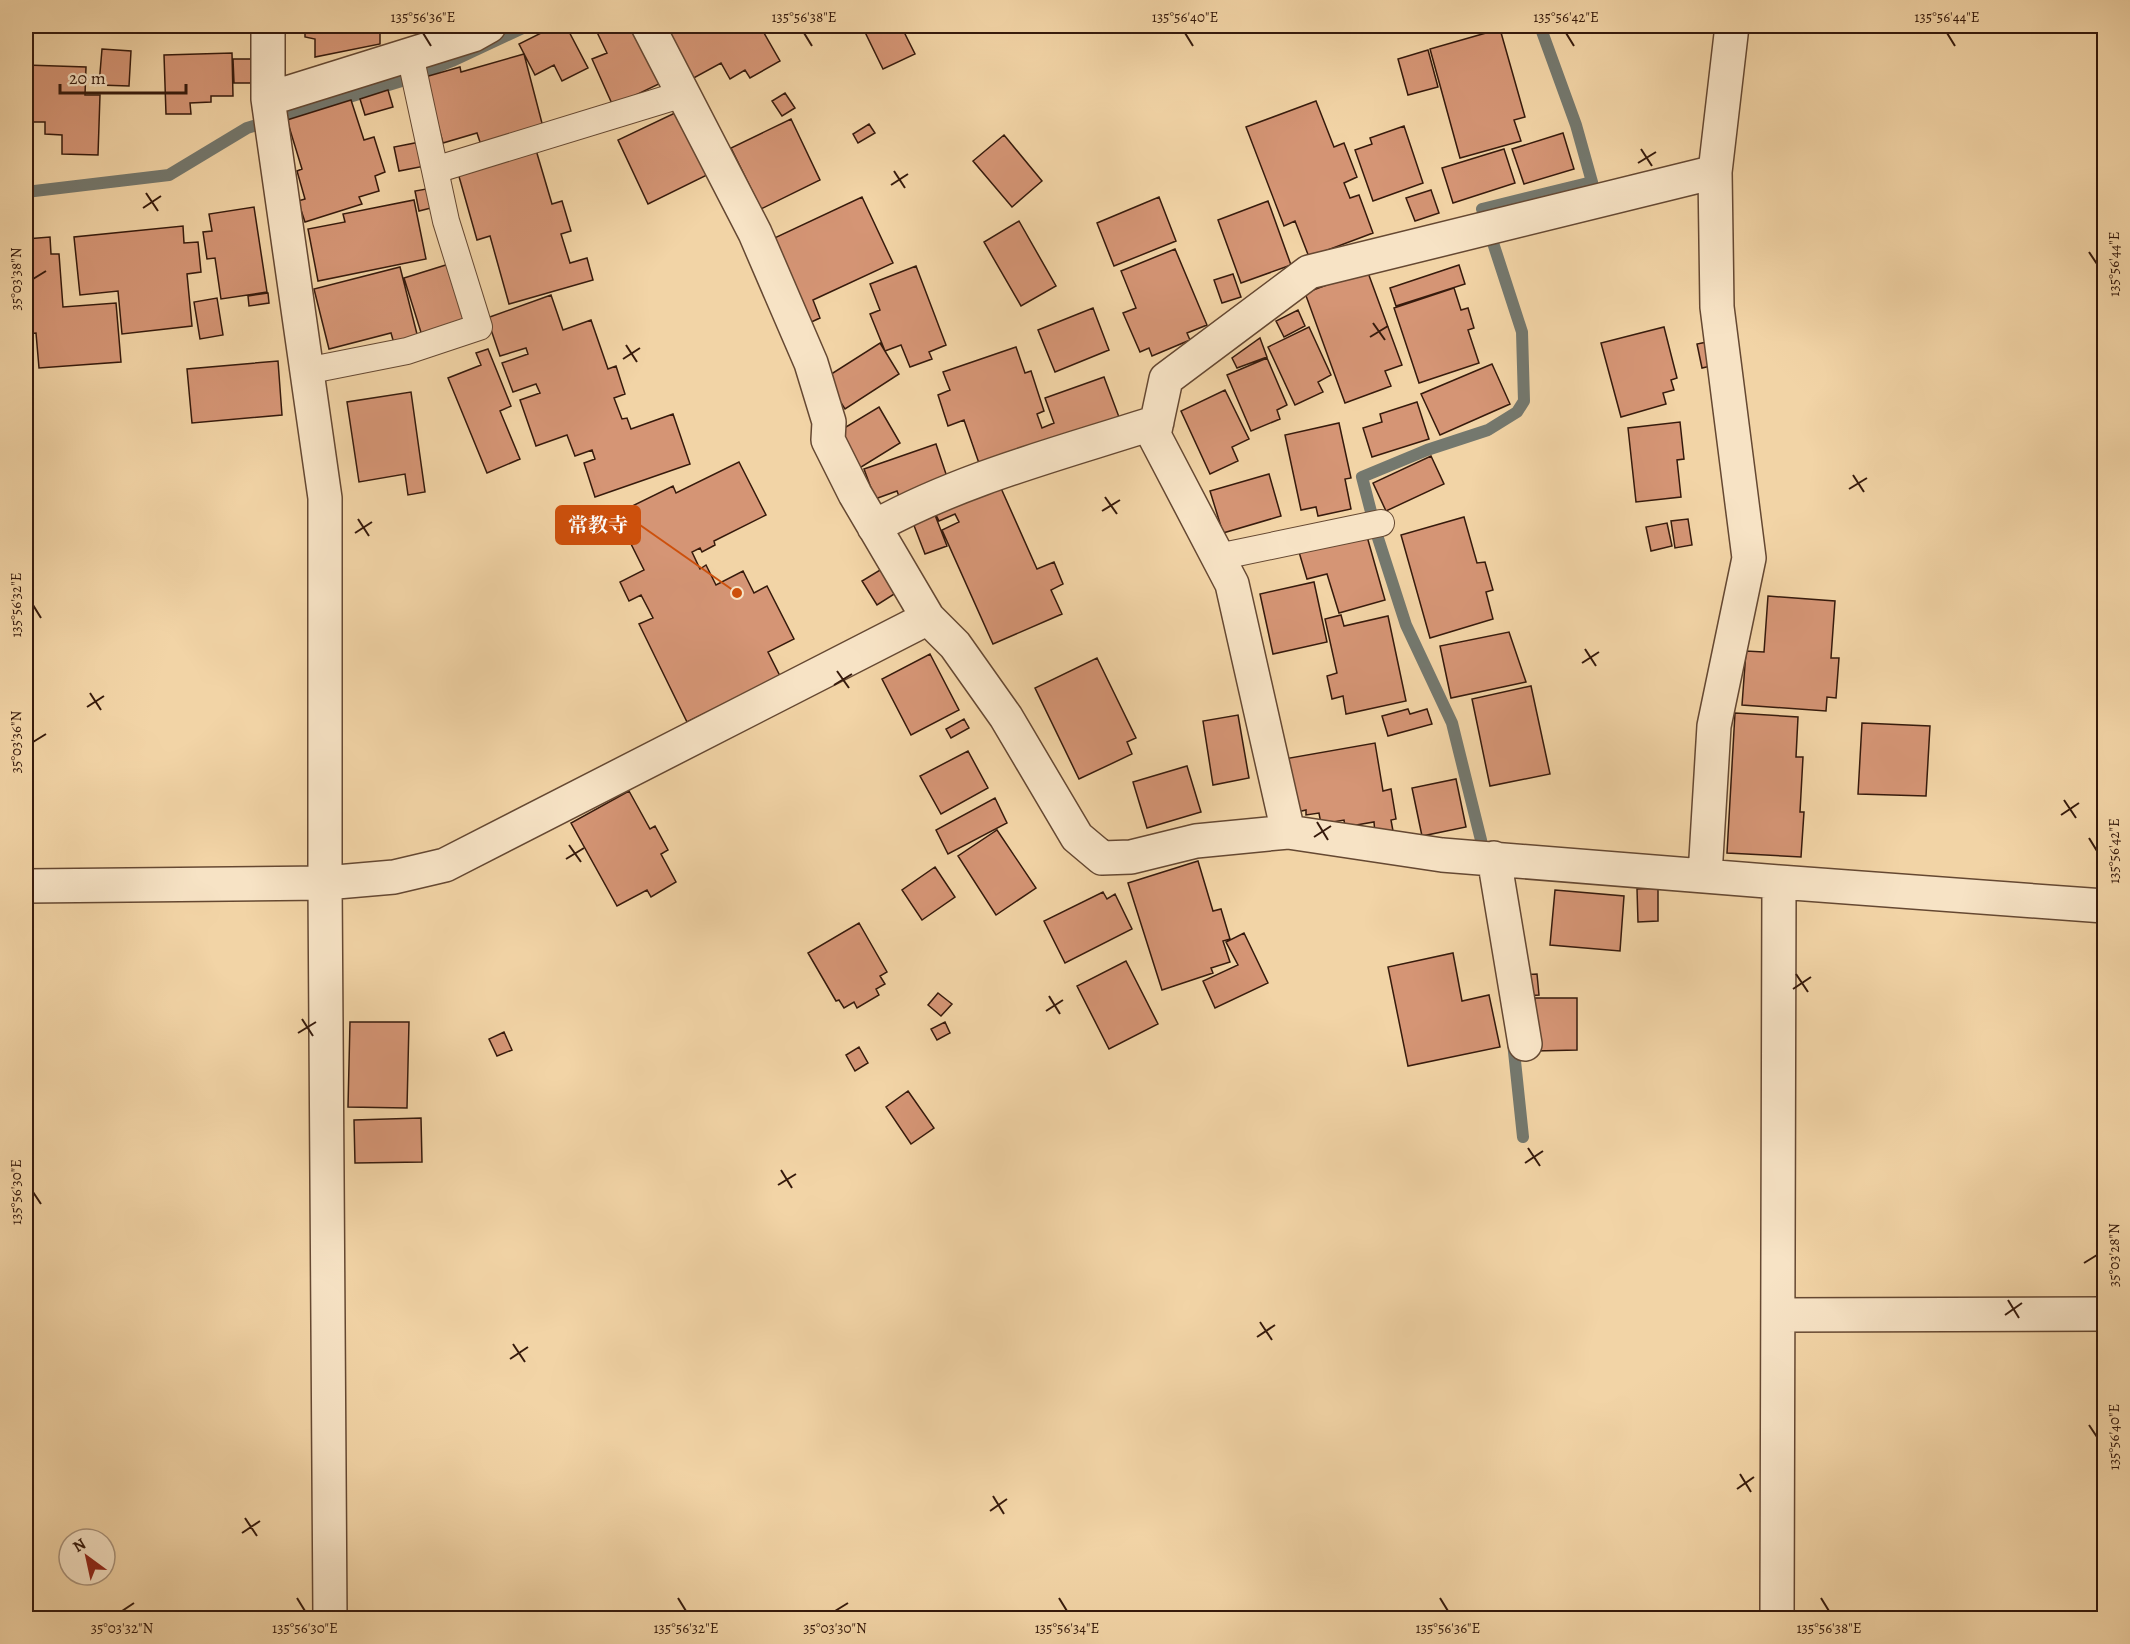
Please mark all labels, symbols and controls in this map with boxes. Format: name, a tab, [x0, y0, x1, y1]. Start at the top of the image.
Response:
text: 135°56'36"E	[391, 7, 455, 27]
text: 135°56'38"E	[771, 7, 837, 27]
text: 135°56'40"E	[1152, 7, 1218, 27]
text: 135°56'42"E	[1533, 7, 1599, 27]
text: 135°56'44"E	[1914, 7, 1980, 27]
scale bar	[60, 57, 186, 95]
text: 20 m	[69, 66, 106, 90]
text: 135°56'44"E	[2104, 231, 2124, 297]
text: 35°03'38"N	[6, 247, 26, 310]
callout: 常教寺	[556, 506, 640, 544]
text: 常教寺	[568, 512, 628, 539]
text: 135°56'32"E	[6, 572, 26, 638]
text: 35°03'36"N	[6, 711, 26, 773]
text: 135°56'42"E	[2104, 818, 2124, 884]
text: 135°56'30"E	[6, 1159, 26, 1225]
text: 35°03'28"N	[2104, 1223, 2124, 1287]
text: 135°56'40"E	[2104, 1404, 2124, 1470]
north arrow	[57, 1527, 117, 1587]
text: N	[68, 1533, 91, 1558]
text: 35°03'32"N	[91, 1618, 154, 1638]
text: 135°56'30"E	[272, 1618, 338, 1638]
text: 135°56'32"E	[653, 1618, 719, 1638]
text: 35°03'30"N	[803, 1618, 867, 1638]
text: 135°56'34"E	[1035, 1618, 1099, 1638]
text: 135°56'36"E	[1416, 1618, 1480, 1638]
text: 135°56'38"E	[1796, 1618, 1862, 1638]

